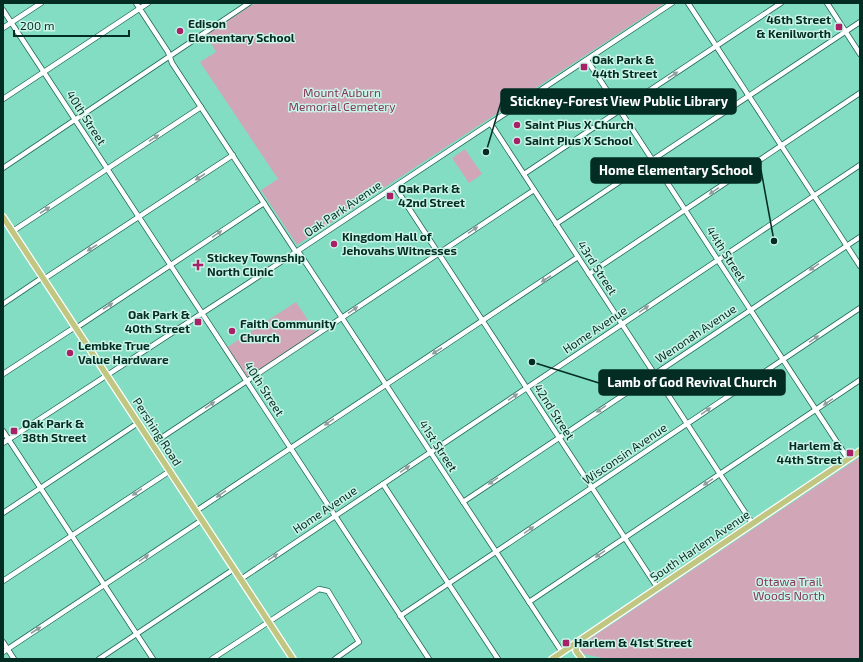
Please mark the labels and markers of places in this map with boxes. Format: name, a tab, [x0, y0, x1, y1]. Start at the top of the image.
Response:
place label: 46th Street & Kenilworth	[756, 12, 831, 40]
place label: Edison Elementary School	[188, 16, 295, 45]
marker: 46th Street & Kenilworth	[834, 22, 844, 32]
marker: Edison Elementary School	[175, 26, 185, 36]
place label: Oak Park & 44th Street	[592, 52, 657, 80]
marker: Oak Park & 44th Street	[579, 62, 589, 72]
callout: Stickney-Forest View Public Library	[501, 89, 736, 114]
place label: Saint Pius X Church	[525, 117, 634, 131]
marker: Saint Pius X Church	[512, 120, 522, 130]
place label: Saint Pius X School	[525, 133, 633, 147]
marker: Saint Pius X School	[512, 136, 522, 146]
callout: Home Elementary School	[591, 158, 761, 183]
place label: Oak Park & 42nd Street	[398, 181, 465, 209]
marker: Oak Park & 42nd Street	[385, 191, 395, 201]
place label: Kingdom Hall of Jehovahs Witnesses	[342, 229, 457, 257]
marker: Kingdom Hall of Jehovahs Witnesses	[329, 239, 339, 249]
place label: Stickey Township North Clinic	[207, 250, 305, 278]
marker: Stickey Township North Clinic	[192, 259, 204, 271]
place label: Oak Park & 40th Street	[125, 307, 190, 335]
place label: Faith Community Church	[240, 316, 336, 344]
marker: Oak Park & 40th Street	[193, 317, 203, 327]
marker: Faith Community Church	[227, 326, 237, 336]
place label: Lembke True Value Hardware	[78, 338, 169, 366]
marker: Lembke True Value Hardware	[65, 348, 75, 358]
callout: Lamb of God Revival Church	[599, 370, 785, 395]
place label: Oak Park & 38th Street	[22, 416, 86, 444]
marker: Oak Park & 38th Street	[9, 426, 19, 436]
place label: Harlem & 44th Street	[777, 438, 842, 466]
marker: Harlem & 44th Street	[845, 448, 855, 458]
place label: Harlem & 41st Street	[574, 635, 692, 649]
marker: Harlem & 41st Street	[561, 638, 571, 648]

